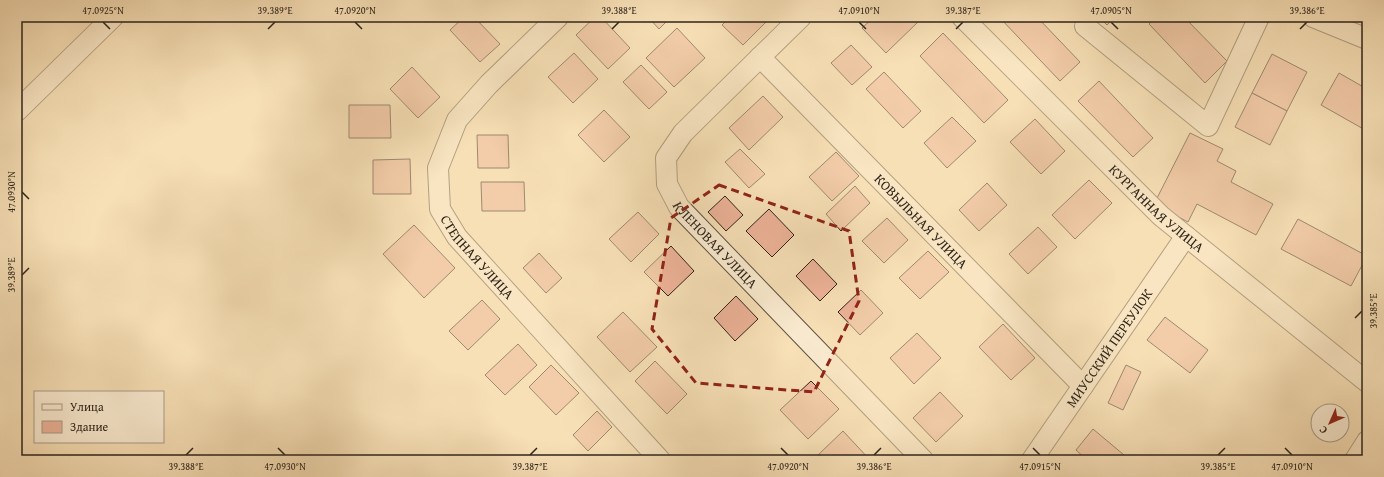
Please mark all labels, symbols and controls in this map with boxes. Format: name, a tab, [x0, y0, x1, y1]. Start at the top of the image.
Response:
text: 47.0925°N	[82, 3, 124, 18]
text: 39.389°E	[257, 3, 293, 18]
text: 47.0920°N	[334, 3, 376, 18]
text: 39.388°E	[601, 3, 637, 18]
text: 47.0910°N	[838, 3, 880, 18]
text: 39.387°E	[945, 3, 981, 18]
text: 47.0905°N	[1090, 3, 1132, 18]
text: 39.386°E	[1289, 3, 1325, 18]
street label: КУРГАННАЯ УЛИЦА	[1105, 160, 1209, 257]
street label: КОВЫЛЬНАЯ УЛИЦА	[870, 169, 973, 273]
text: 47.0930°N	[4, 171, 19, 213]
street label: КЛЕНОВАЯ УЛИЦА	[668, 198, 763, 293]
street label: СТЕПНАЯ УЛИЦА	[436, 211, 519, 304]
text: 39.389°E	[4, 257, 19, 293]
street label: МИУССКИЙ ПЕРЕУЛОК	[1061, 284, 1157, 411]
text: 39.385°E	[1366, 293, 1381, 329]
legend	[34, 391, 164, 443]
text: Улица	[70, 398, 104, 415]
north arrow	[1310, 403, 1350, 443]
text: Здание	[70, 418, 109, 435]
text: С	[1315, 422, 1331, 438]
text: 39.388°E	[168, 459, 204, 474]
text: 47.0930°N	[264, 459, 306, 474]
text: 39.387°E	[512, 459, 548, 474]
text: 47.0920°N	[767, 459, 809, 474]
text: 39.386°E	[856, 459, 892, 474]
text: 47.0915°N	[1019, 459, 1061, 474]
text: 39.385°E	[1200, 459, 1236, 474]
text: 47.0910°N	[1271, 459, 1313, 474]

